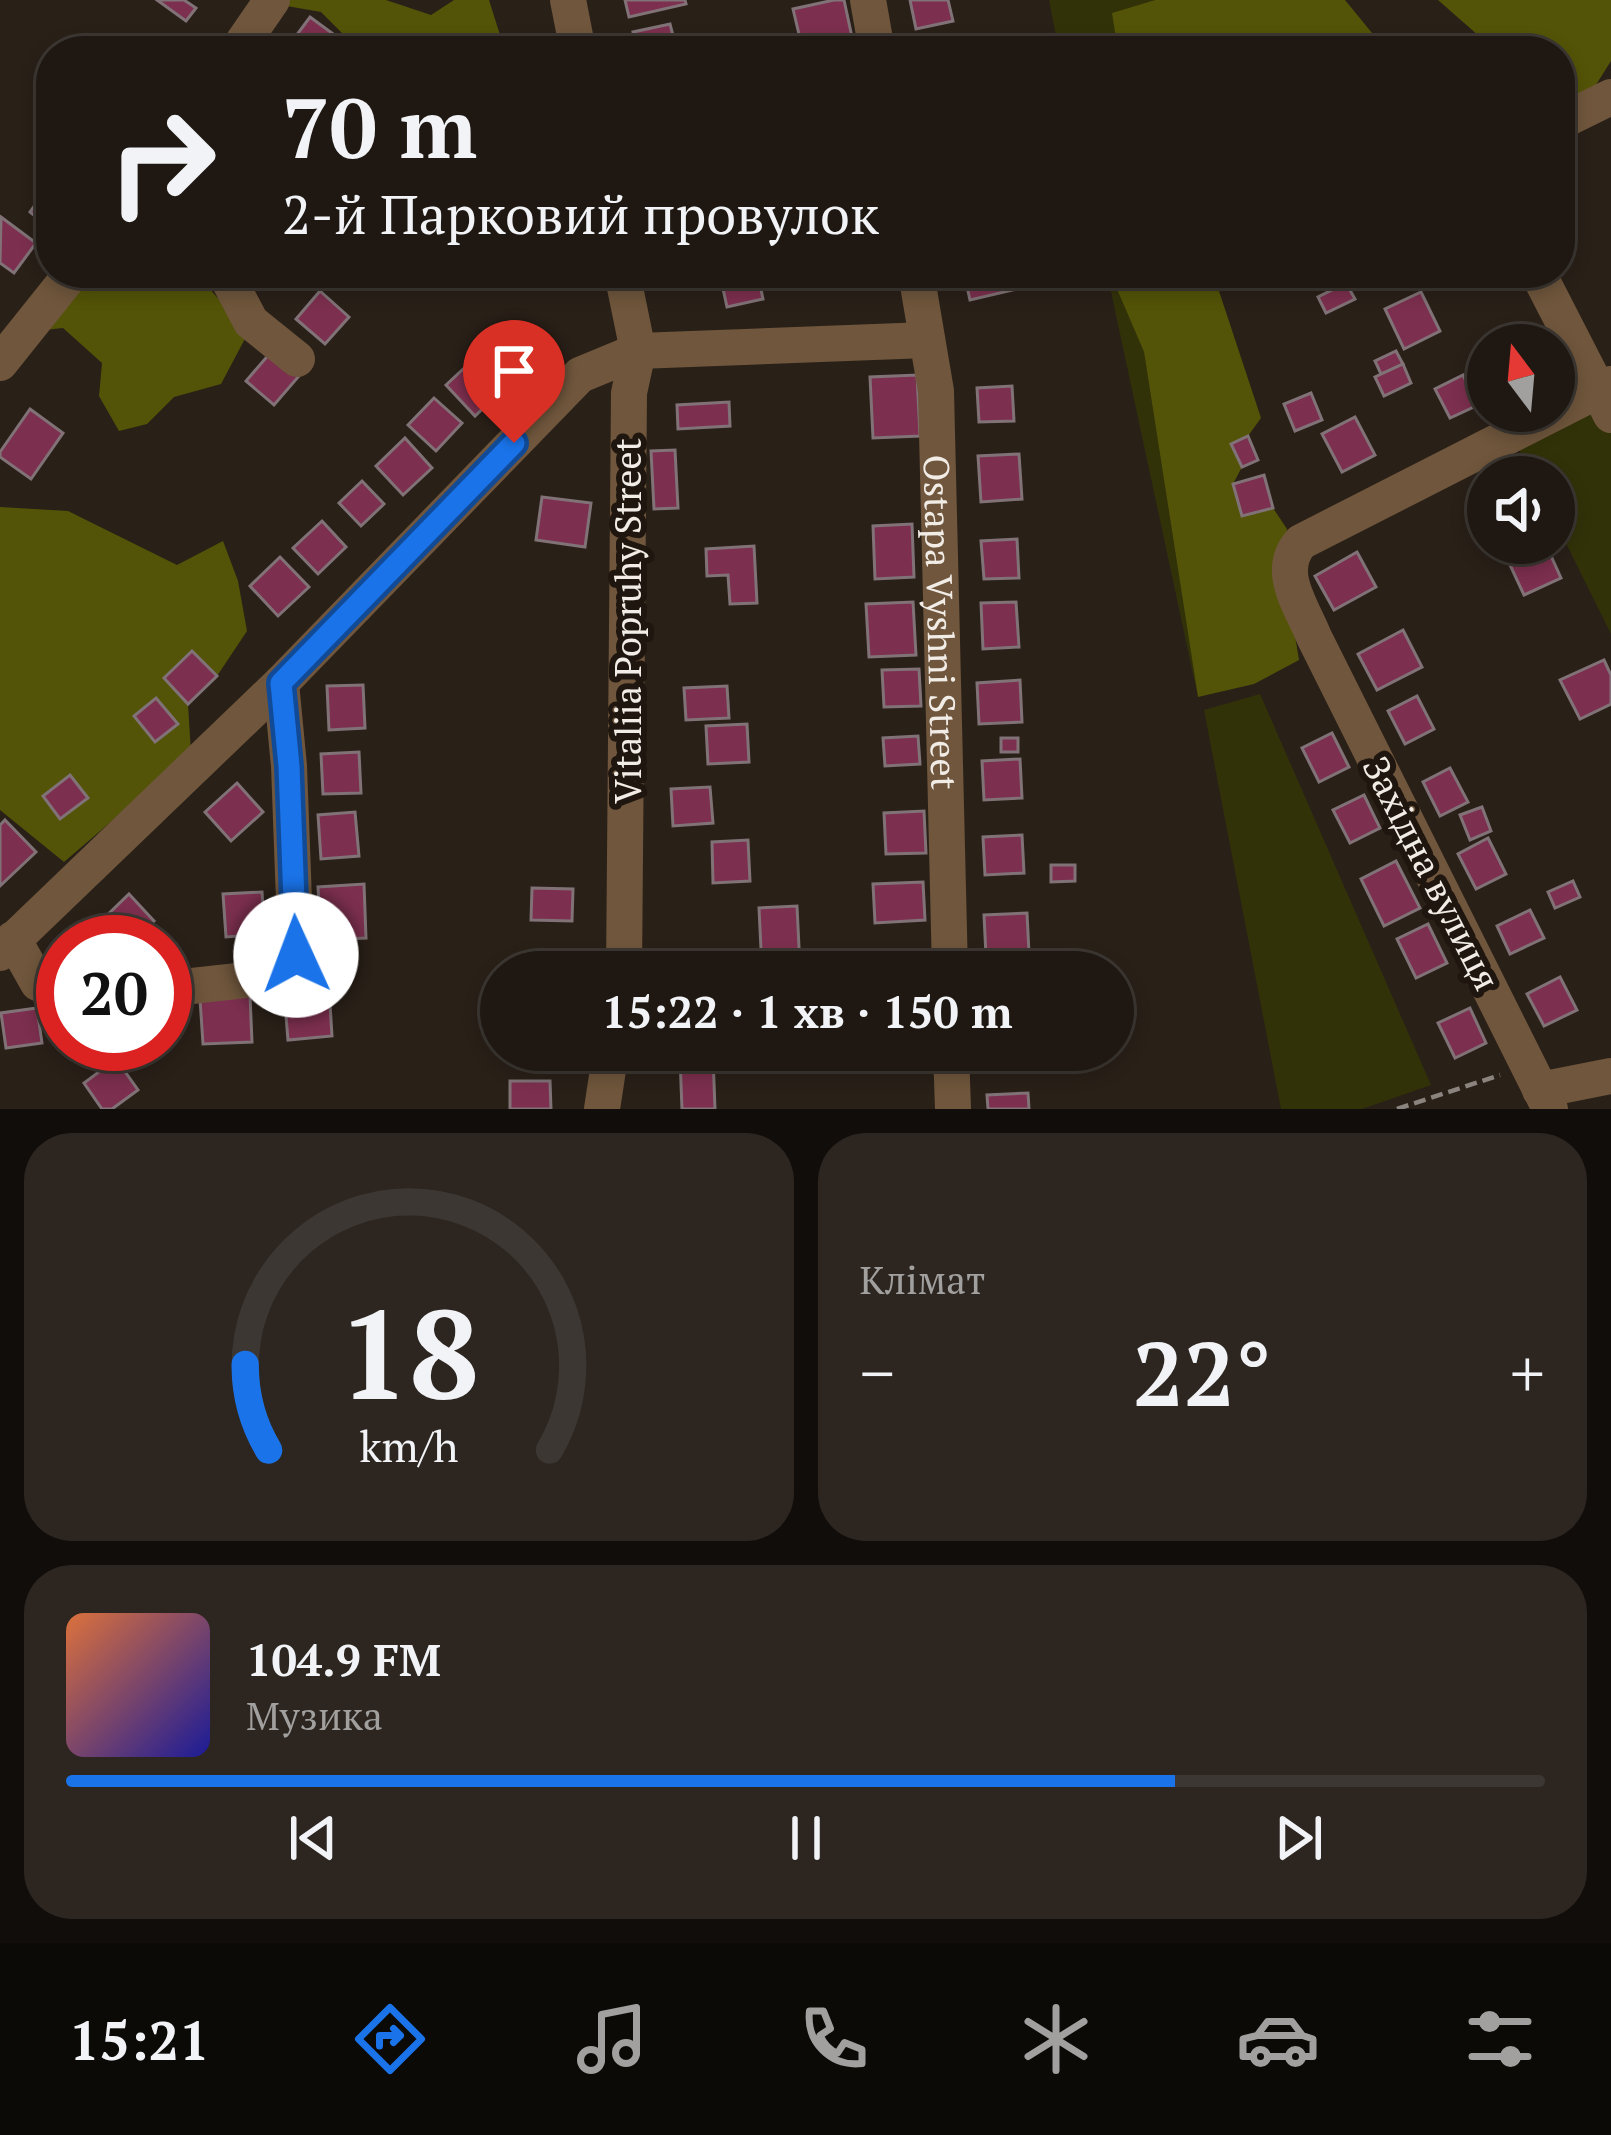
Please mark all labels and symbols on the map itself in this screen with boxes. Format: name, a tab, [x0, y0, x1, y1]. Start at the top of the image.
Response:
pin	[463, 320, 565, 443]
north arrow	[1467, 324, 1575, 432]
street label: Vitaliia Popruhy Street	[604, 438, 651, 804]
street label: Ostapa Vyshni Street	[914, 454, 969, 790]
street label: Західна вулиця	[1353, 748, 1511, 998]
position arrow	[233, 892, 359, 1018]
speed limit sign: 20	[36, 915, 192, 1071]

